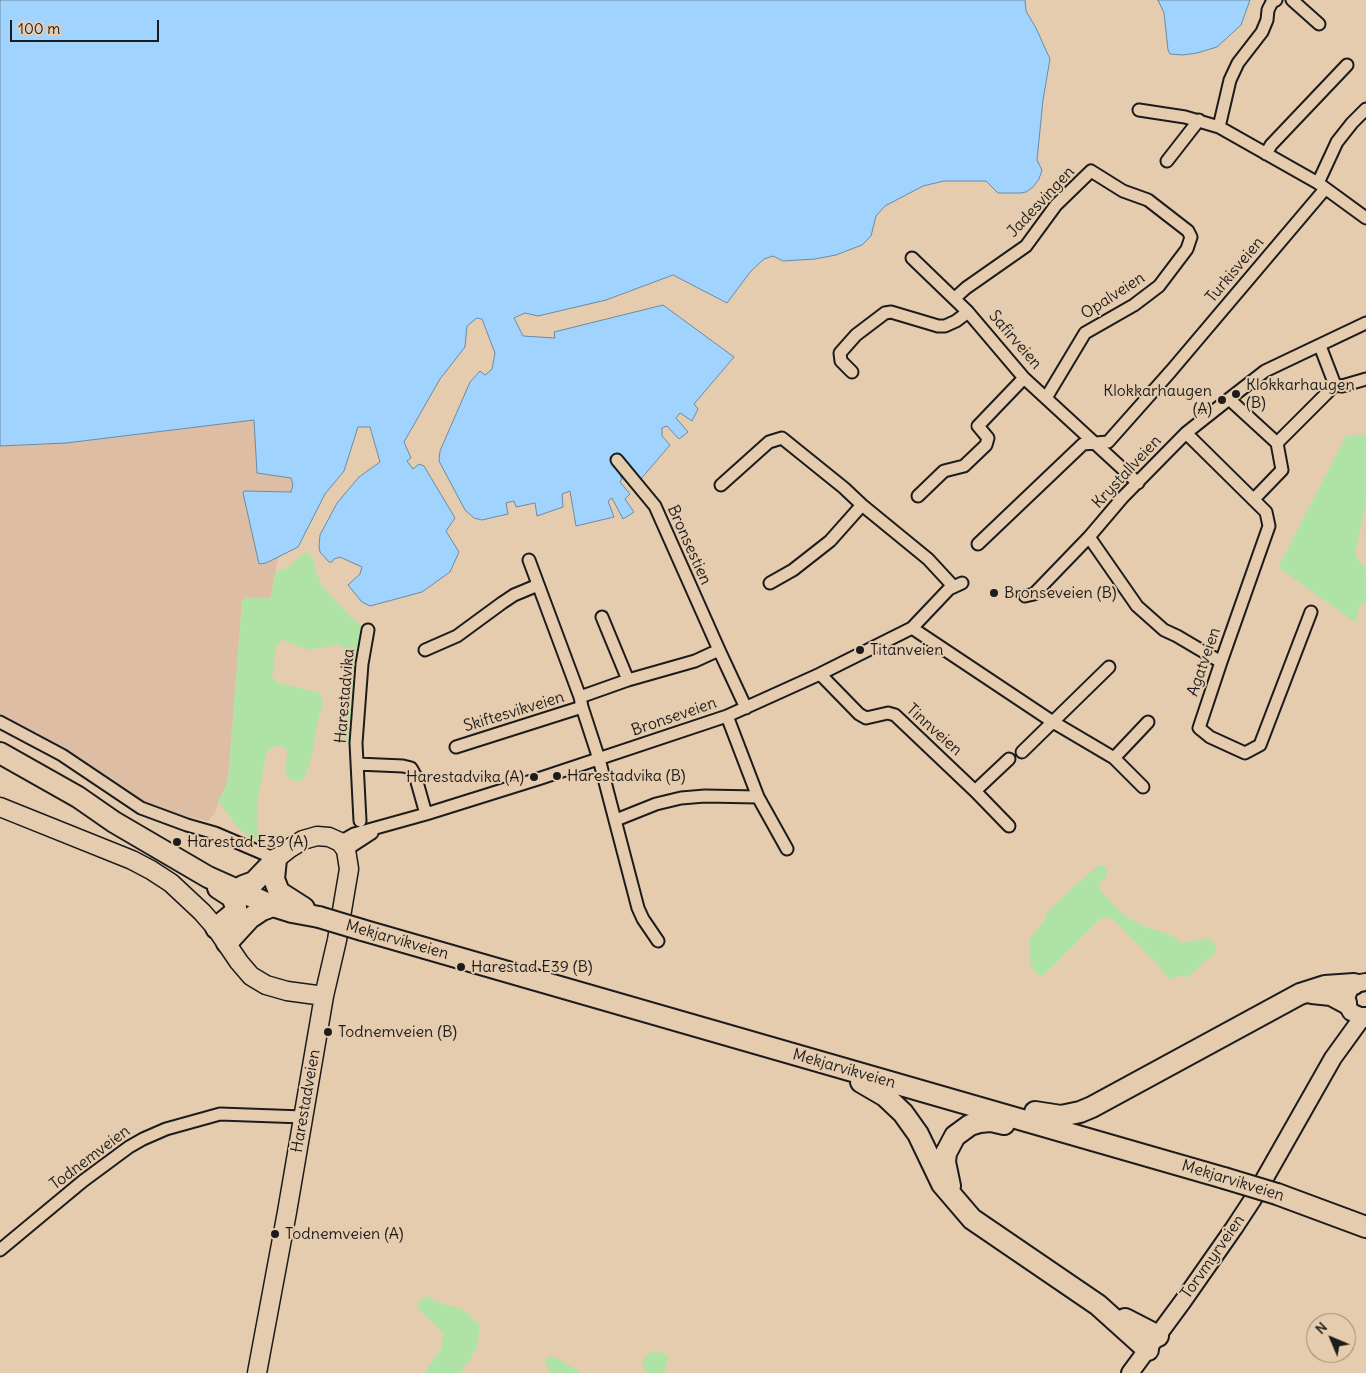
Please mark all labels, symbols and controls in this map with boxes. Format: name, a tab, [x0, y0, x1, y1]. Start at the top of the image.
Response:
scale bar	[12, 10, 161, 42]
text: 100 m	[18, 19, 60, 38]
street label: Jadesvingen	[1003, 163, 1079, 241]
street label: Turkisveien	[1202, 233, 1268, 307]
street label: Opalveien	[1078, 268, 1148, 324]
street label: Safirveien	[984, 307, 1046, 373]
place label: Klokkarhaugen (B)	[1246, 375, 1355, 413]
place label: Klokkarhaugen (A)	[1103, 381, 1212, 419]
marker: Klokkarhaugen (B)	[1230, 388, 1242, 400]
marker: Klokkarhaugen (A)	[1216, 394, 1228, 406]
street label: Krystallveien	[1088, 432, 1166, 512]
street label: Bronsestien	[663, 502, 715, 588]
place label: Bronseveien (B)	[1004, 583, 1117, 603]
marker: Bronseveien (B)	[988, 587, 1000, 599]
street label: Agatveien	[1183, 625, 1225, 699]
place label: Titanveien	[870, 640, 943, 660]
marker: Titanveien	[854, 644, 866, 656]
street label: Harestadvika	[331, 648, 359, 744]
street label: Skiftesvikveien	[461, 688, 567, 736]
street label: Bronseveien	[629, 693, 719, 741]
street label: Tinnveien	[902, 700, 966, 760]
place label: Harestadvika (B)	[567, 766, 686, 786]
place label: Harestadvika (A)	[406, 767, 524, 787]
marker: Harestadvika (B)	[551, 770, 563, 782]
marker: Harestadvika (A)	[528, 771, 540, 783]
place label: Harestad E39 (A)	[187, 832, 308, 852]
marker: Harestad E39 (A)	[171, 836, 183, 848]
street label: Mekjarvikveien	[343, 916, 451, 964]
place label: Harestad E39 (B)	[471, 957, 593, 977]
marker: Harestad E39 (B)	[455, 961, 467, 973]
place label: Todnemveien (B)	[338, 1022, 457, 1042]
marker: Todnemveien (B)	[322, 1026, 334, 1038]
street label: Mekjarvikveien	[790, 1045, 898, 1093]
street label: Harestadveien	[287, 1048, 325, 1154]
street label: Todnemveien	[46, 1122, 134, 1194]
street label: Mekjarvikveien	[1179, 1156, 1287, 1206]
street label: Torvmyrveien	[1177, 1211, 1249, 1303]
place label: Todnemveien (A)	[285, 1224, 403, 1244]
marker: Todnemveien (A)	[269, 1228, 281, 1240]
north arrow	[1306, 1313, 1356, 1363]
text: N	[1311, 1318, 1331, 1338]

